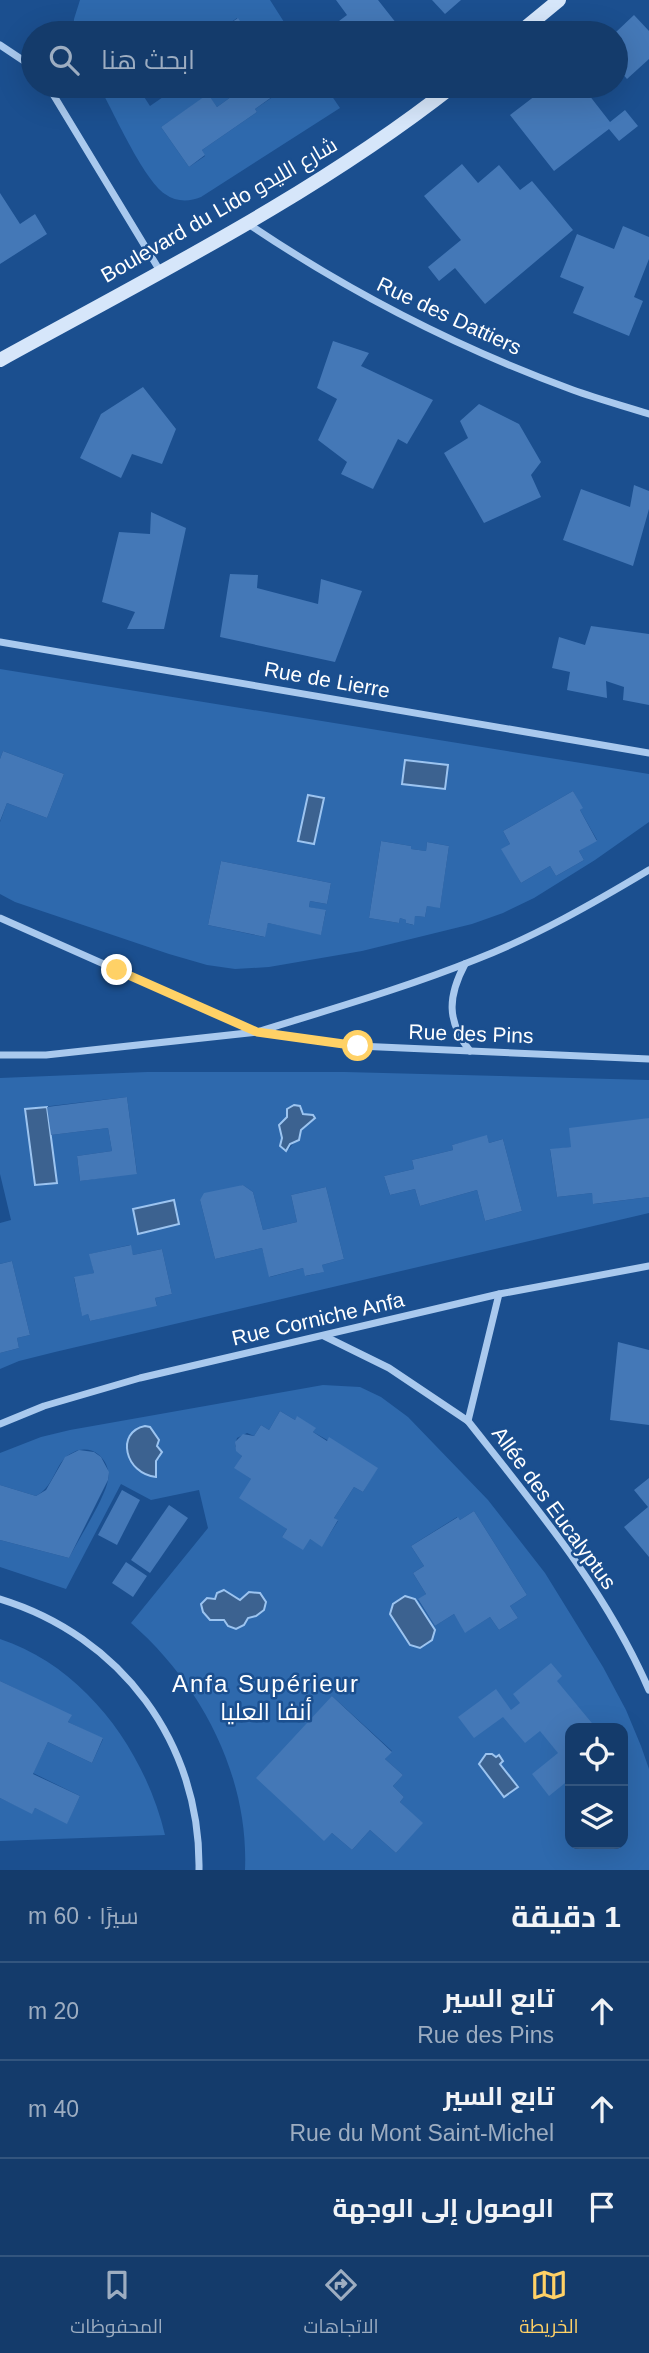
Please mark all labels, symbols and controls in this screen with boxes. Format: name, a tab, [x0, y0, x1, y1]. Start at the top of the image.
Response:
search box	[21, 21, 628, 98]
icon: search	[45, 41, 83, 79]
text: ابحث هنا	[101, 45, 195, 75]
street label: Boulevard du Lido شارع الليدو	[97, 133, 342, 289]
street label: Rue des Dattiers	[373, 272, 525, 359]
street label: Rue de Lierre	[262, 657, 392, 702]
route end	[101, 954, 132, 985]
street label: Rue des Pins	[408, 1020, 534, 1047]
route start	[342, 1030, 373, 1061]
street label: Rue Corniche Anfa	[229, 1287, 407, 1350]
street label: Allée des Eucalyptus	[488, 1422, 621, 1593]
district label: Anfa Supérieur أنفا العليا	[172, 1670, 360, 1725]
map controls	[565, 1723, 628, 1849]
button: locate	[565, 1723, 628, 1786]
button: layers	[565, 1786, 628, 1849]
text: 1 دقيقة	[511, 1900, 621, 1933]
text: سيرًا · 60 m	[28, 1903, 138, 1929]
text: تابع السير	[443, 1983, 554, 2013]
icon: ahead	[583, 1992, 621, 2030]
text: 20 m	[28, 1998, 79, 2024]
text: Rue des Pins	[417, 2022, 554, 2048]
text: تابع السير	[443, 2081, 554, 2111]
icon: ahead	[583, 2090, 621, 2128]
text: 40 m	[28, 2096, 79, 2122]
text: Rue du Mont Saint-Michel	[289, 2120, 554, 2146]
icon: arrive	[583, 2188, 621, 2226]
text: الوصول إلى الوجهة	[332, 2193, 554, 2223]
tab: المحفوظات	[70, 2266, 163, 2344]
tab: الاتجاهات	[303, 2266, 379, 2344]
tab: الخريطة	[519, 2266, 579, 2344]

